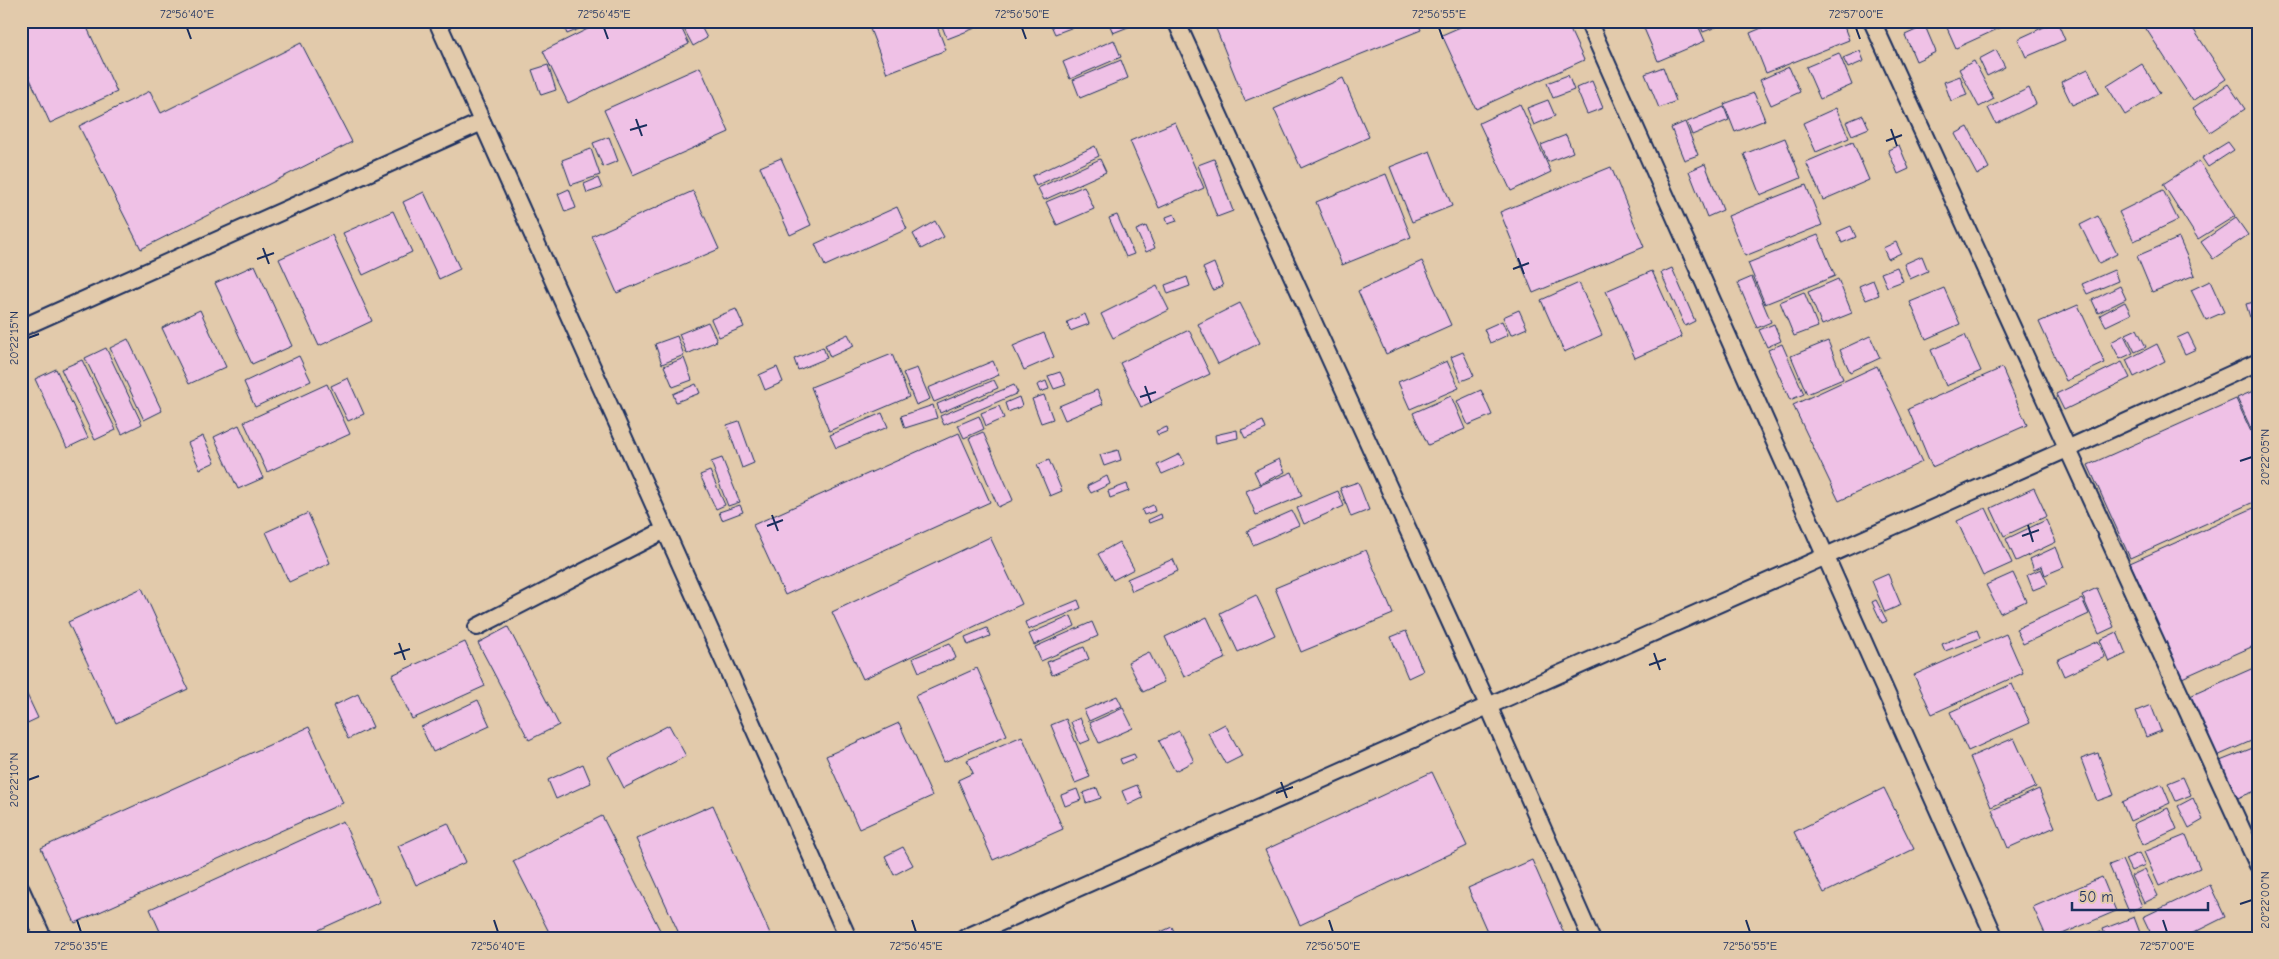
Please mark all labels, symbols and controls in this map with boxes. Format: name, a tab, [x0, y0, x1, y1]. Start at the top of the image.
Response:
text: 72°56'40"E	[160, 7, 214, 21]
text: 72°56'45"E	[577, 7, 631, 21]
text: 72°56'50"E	[995, 7, 1049, 21]
text: 72°56'55"E	[1412, 7, 1466, 21]
text: 72°57'00"E	[1829, 7, 1883, 21]
text: 20°22'15"N	[7, 311, 21, 365]
text: 20°22'05"N	[2258, 429, 2272, 485]
text: 20°22'10"N	[7, 753, 21, 807]
text: 20°22'00"N	[2258, 871, 2272, 929]
scale bar	[2072, 879, 2208, 911]
text: 50 m	[2079, 888, 2114, 906]
text: 72°56'35"E	[54, 939, 108, 953]
text: 72°56'40"E	[471, 939, 525, 953]
text: 72°56'45"E	[889, 939, 943, 953]
text: 72°56'50"E	[1306, 939, 1360, 953]
text: 72°56'55"E	[1723, 939, 1777, 953]
text: 72°57'00"E	[2140, 939, 2194, 953]

